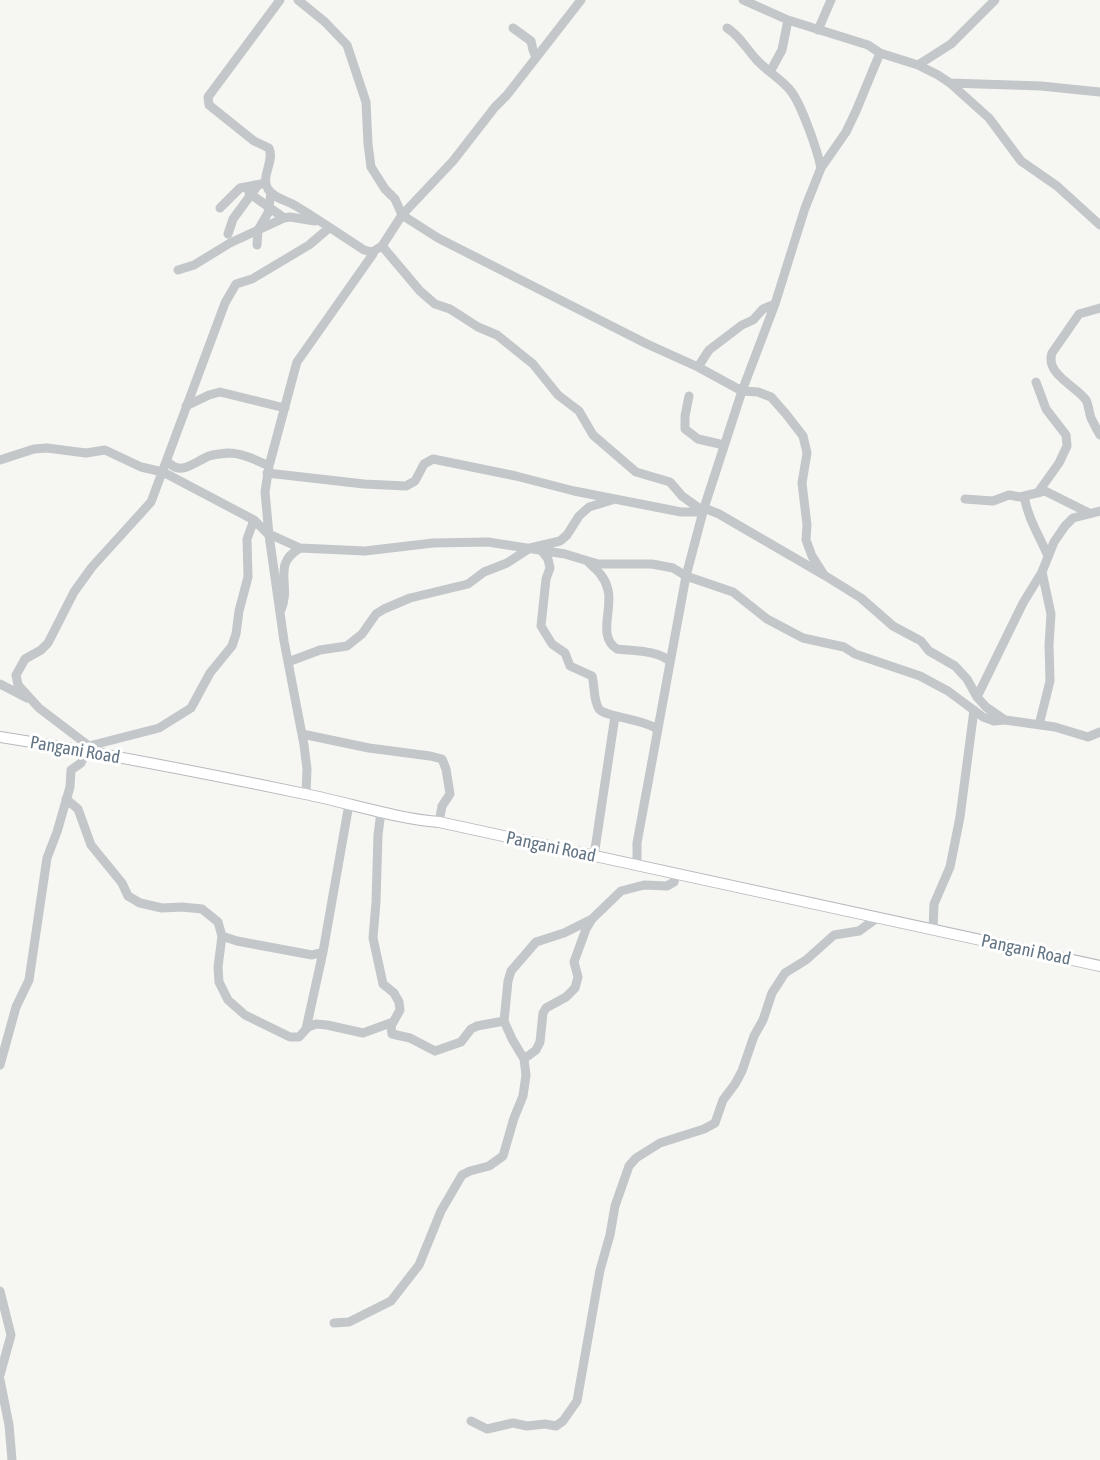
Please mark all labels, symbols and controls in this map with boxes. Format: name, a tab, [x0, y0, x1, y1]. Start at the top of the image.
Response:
street label: Pangani Road	[28, 731, 122, 769]
street label: Pangani Road	[504, 827, 598, 867]
street label: Pangani Road	[979, 930, 1073, 970]

